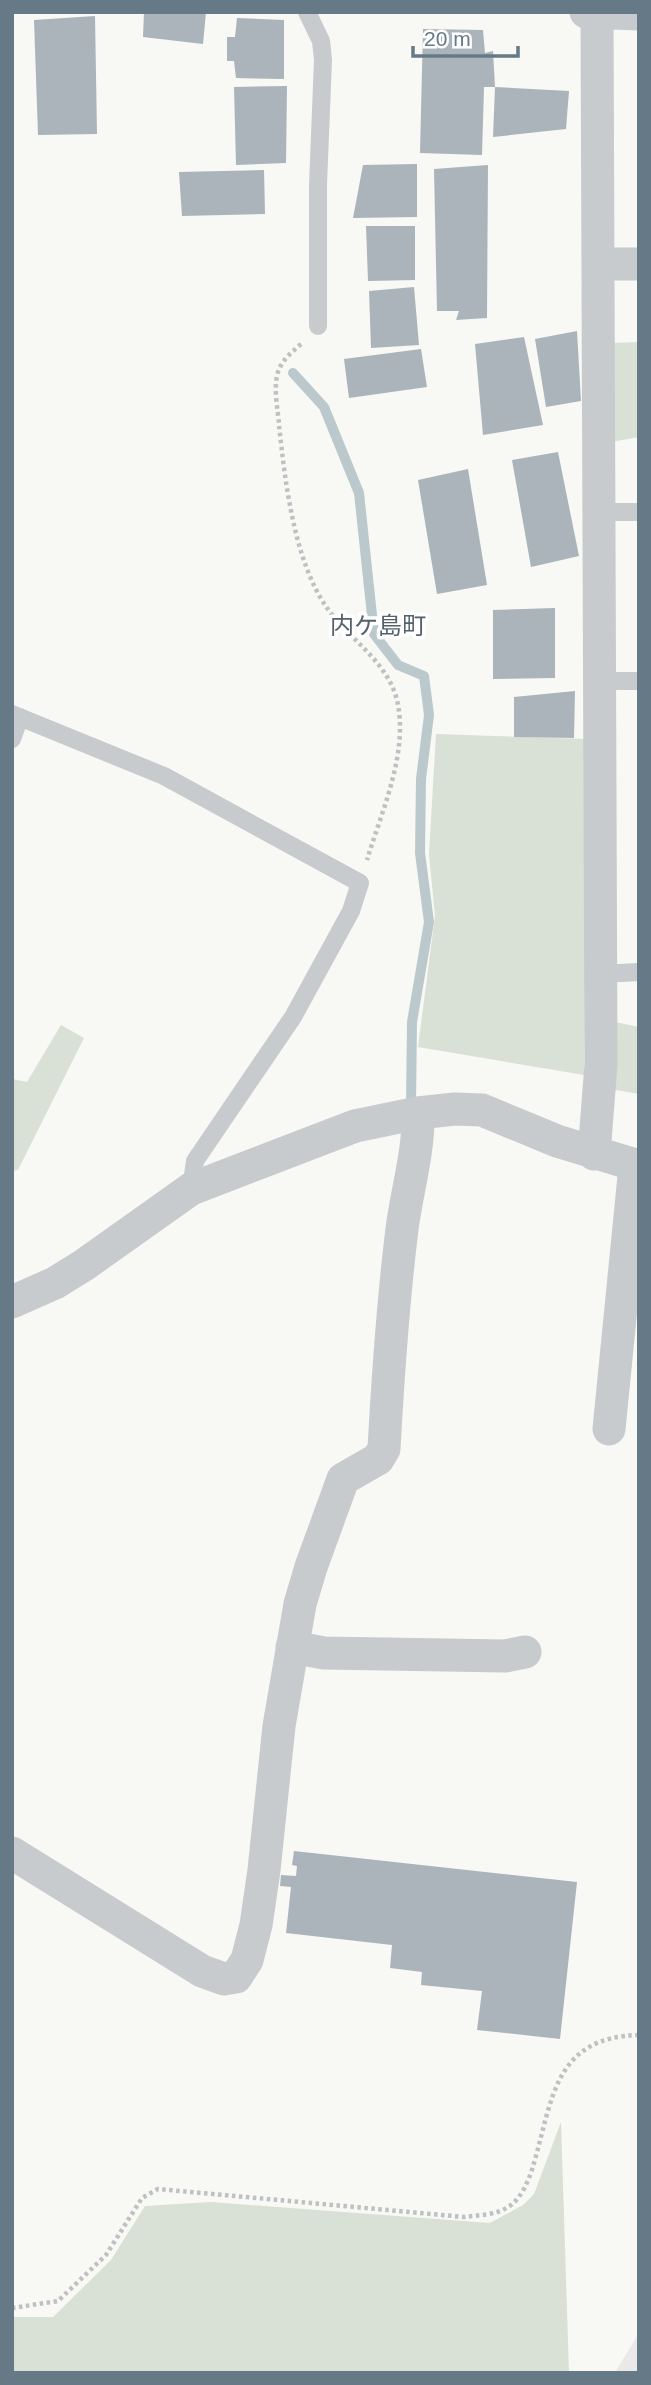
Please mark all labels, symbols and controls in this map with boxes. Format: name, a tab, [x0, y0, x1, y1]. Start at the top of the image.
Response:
scale bar	[413, 14, 518, 58]
text: 20 m	[424, 27, 471, 50]
district label: 内ケ島町	[330, 612, 426, 639]

